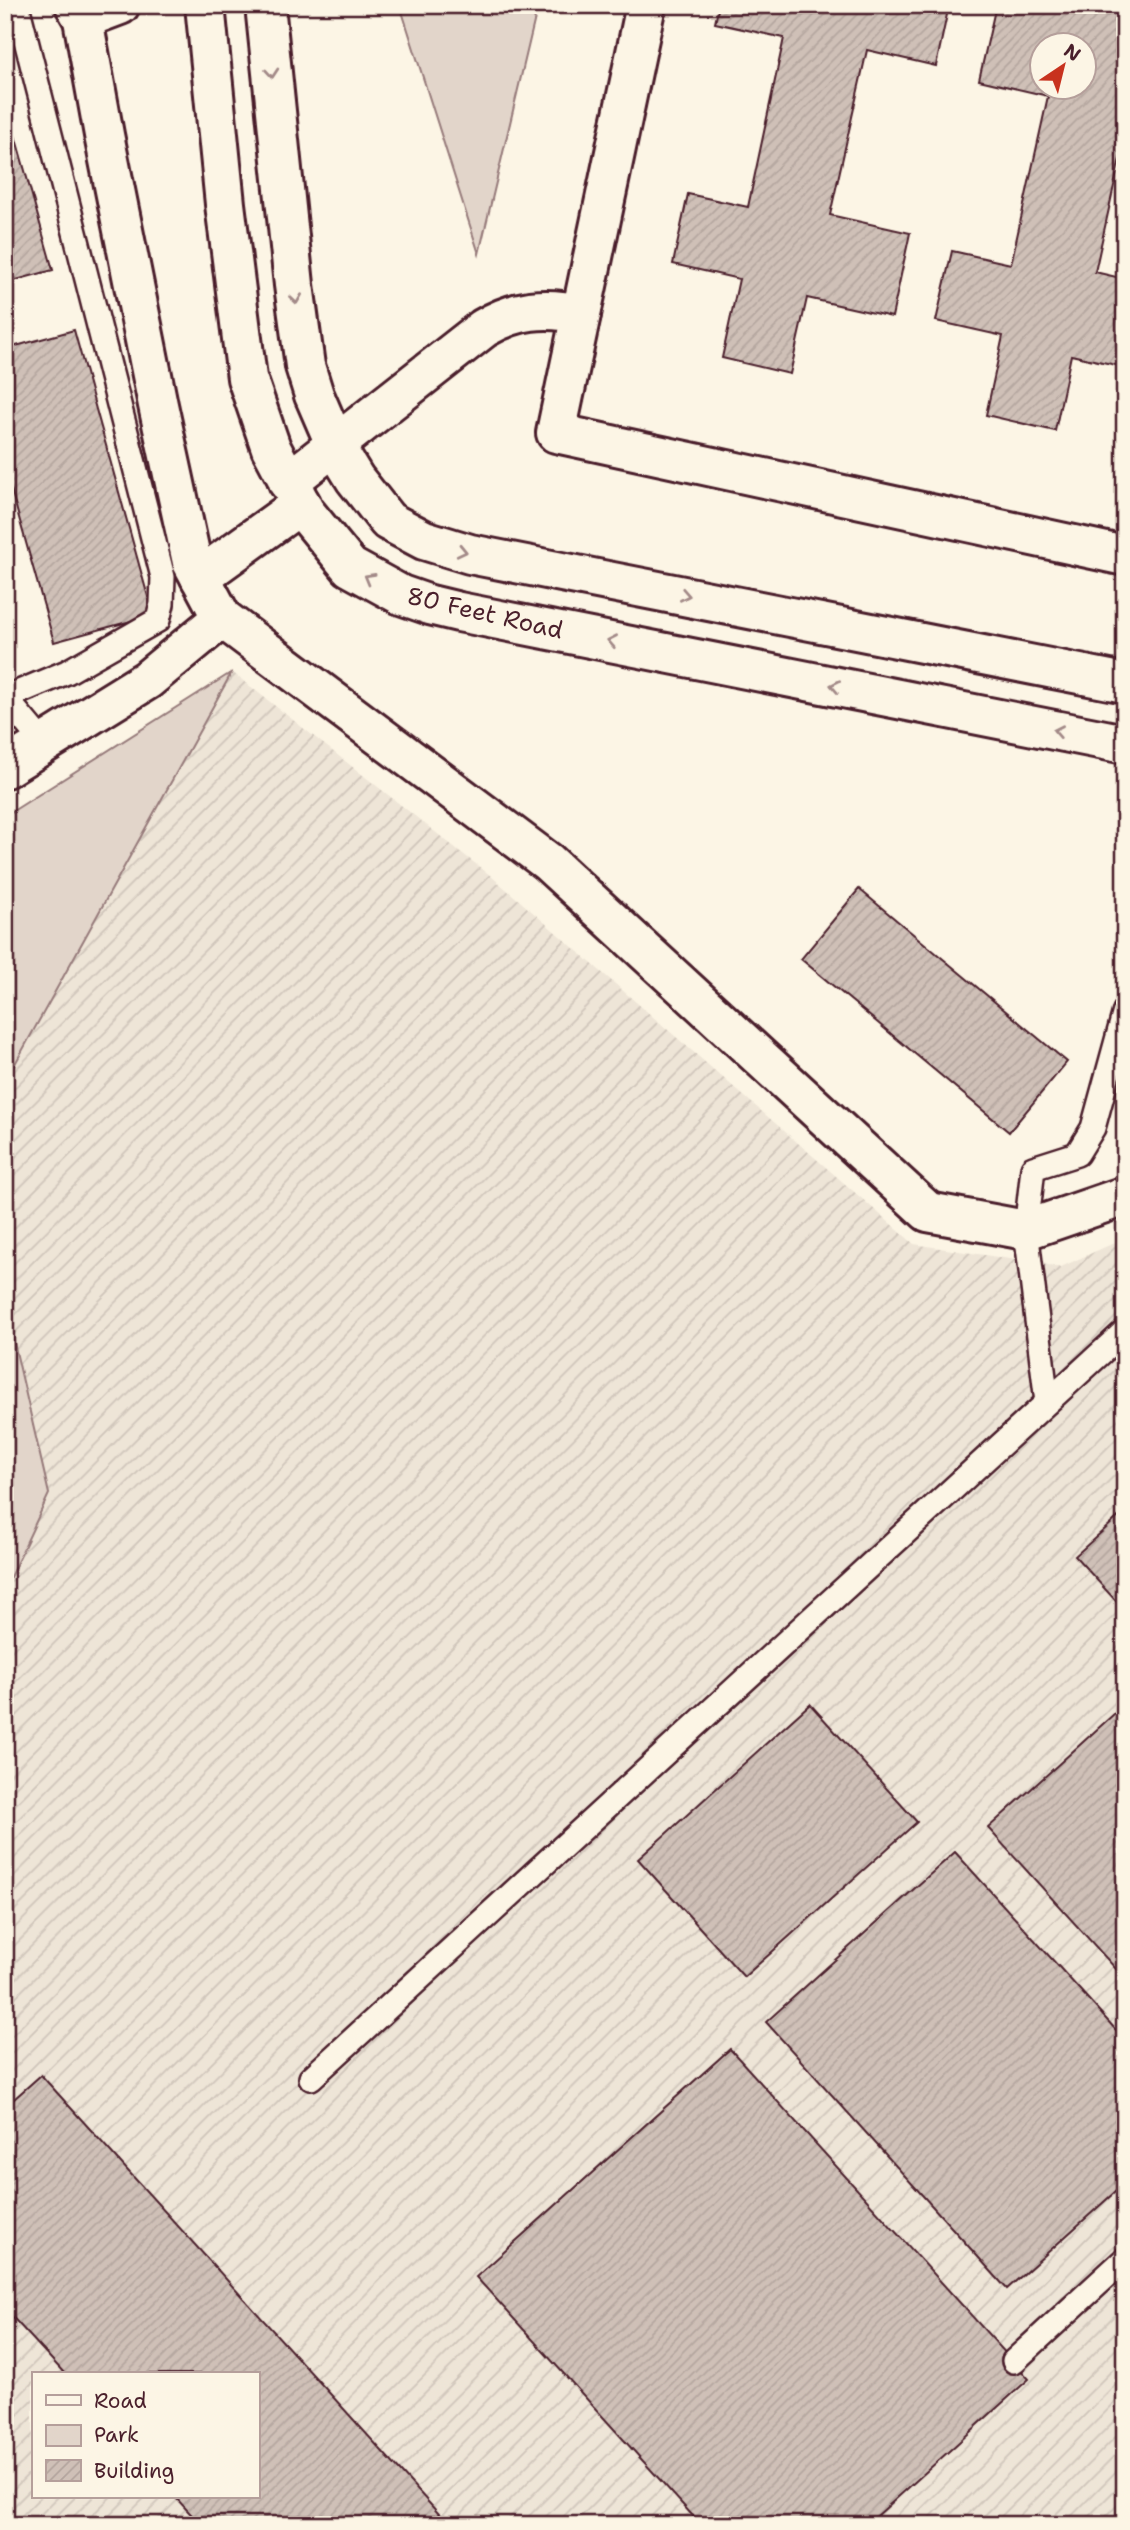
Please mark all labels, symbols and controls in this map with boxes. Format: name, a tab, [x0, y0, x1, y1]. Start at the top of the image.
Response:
north arrow	[1028, 32, 1098, 102]
text: N	[1059, 38, 1086, 67]
one-way arrow	[264, 68, 279, 79]
one-way arrow	[289, 293, 304, 305]
one-way arrow	[456, 543, 468, 558]
one-way arrow	[364, 574, 377, 587]
street label: 80 Feet Road	[404, 579, 566, 647]
one-way arrow	[679, 587, 691, 602]
one-way arrow	[606, 634, 618, 649]
one-way arrow	[829, 679, 841, 694]
one-way arrow	[1052, 724, 1064, 739]
legend	[32, 2372, 259, 2498]
text: Road	[94, 2387, 147, 2415]
text: Park	[94, 2421, 139, 2449]
text: Building	[94, 2457, 174, 2485]

